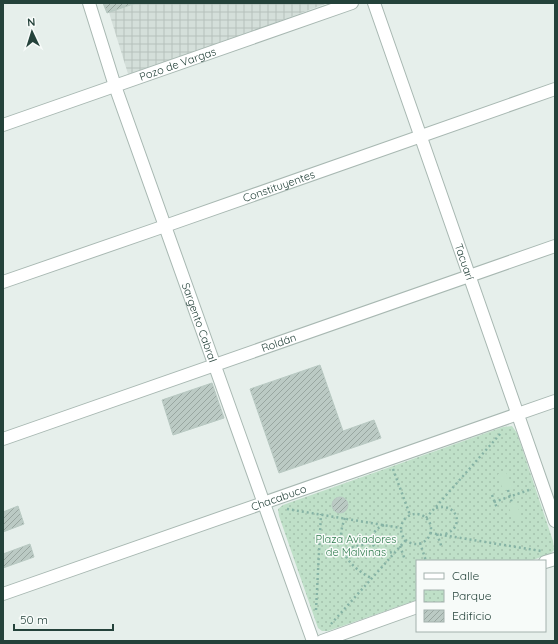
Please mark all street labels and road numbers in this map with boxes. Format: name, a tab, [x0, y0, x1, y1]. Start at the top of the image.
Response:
street label: Pozo de Vargas	[137, 44, 218, 84]
street label: Constituyentes	[241, 167, 317, 205]
street label: Tacuarí	[452, 242, 477, 282]
street label: Sargento Cabral	[179, 281, 220, 364]
street label: Roldán	[259, 330, 298, 355]
street label: Chacabuco	[249, 481, 309, 514]

